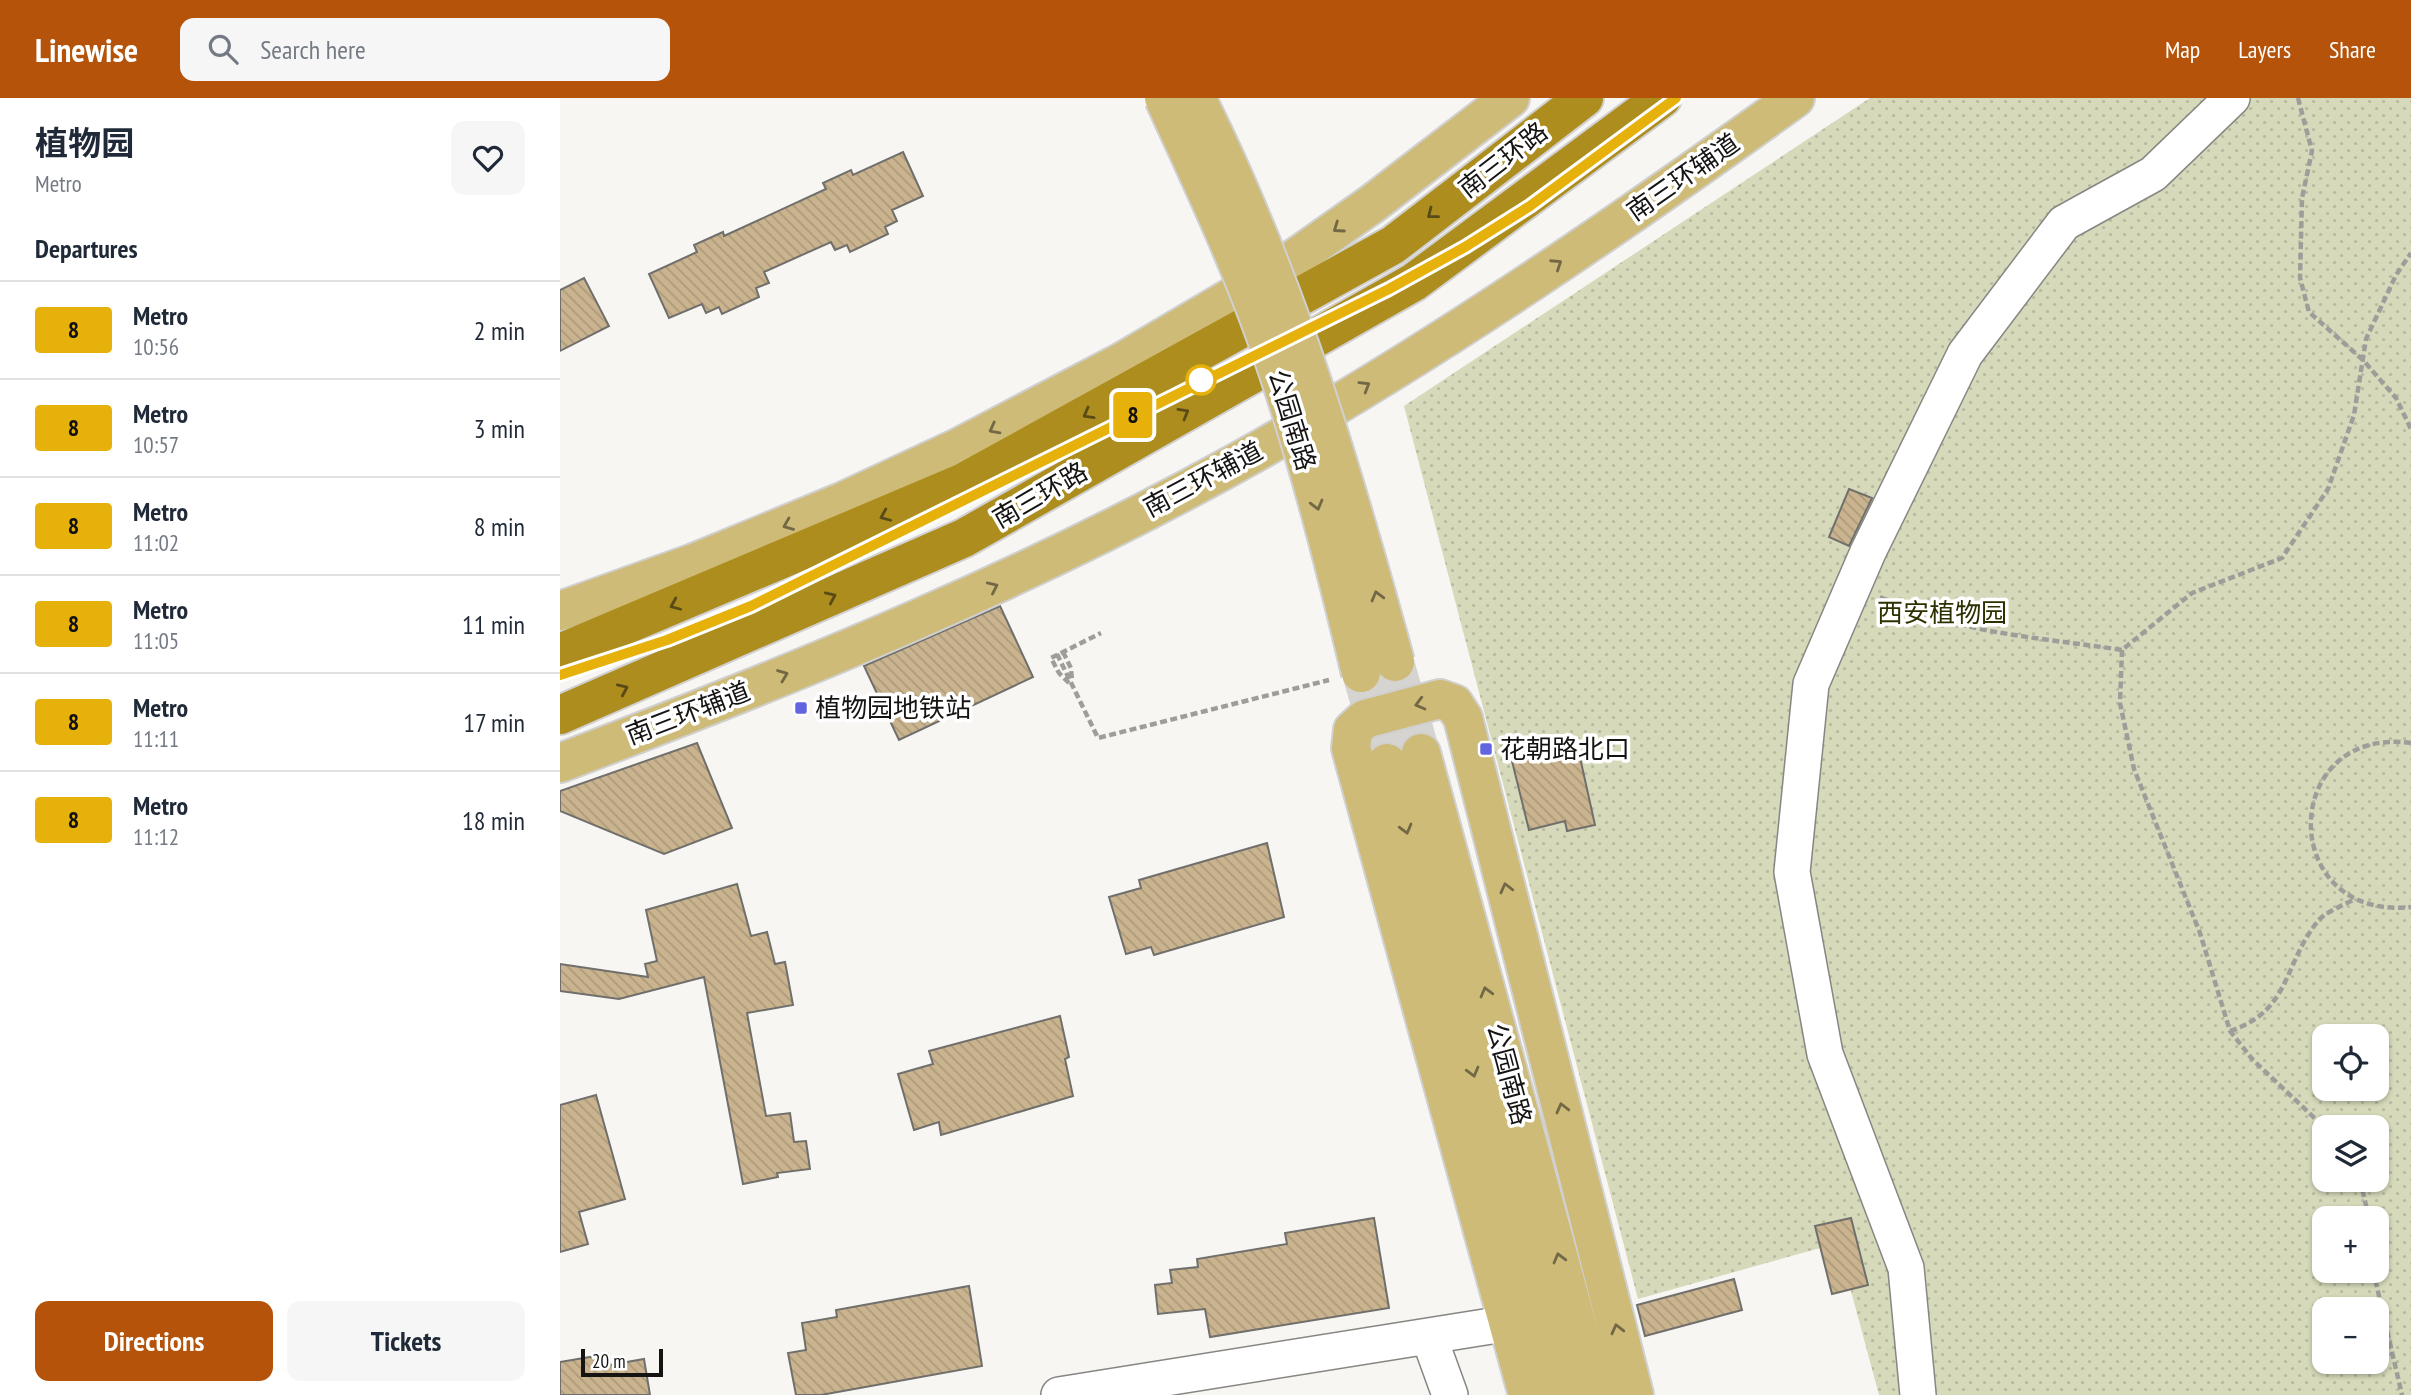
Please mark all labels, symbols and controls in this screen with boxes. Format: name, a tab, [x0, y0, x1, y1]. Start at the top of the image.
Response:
search box	[180, 18, 670, 81]
text: Linewise	[35, 28, 138, 71]
icon: search	[204, 30, 242, 68]
text: Search here	[260, 33, 366, 66]
text: Map	[2165, 34, 2200, 65]
text: Layers	[2238, 34, 2291, 65]
text: Share	[2329, 34, 2376, 65]
street label: 南三环路	[1452, 115, 1554, 205]
text: 植物园	[35, 121, 134, 164]
button: heart	[451, 121, 525, 195]
street label: 南三环辅道	[1620, 126, 1745, 227]
text: Metro	[35, 169, 82, 198]
one-way arrow	[1428, 206, 1440, 219]
one-way arrow	[1333, 220, 1346, 232]
text: Departures	[35, 232, 138, 265]
one-way arrow	[1549, 259, 1562, 272]
text: Metro	[133, 299, 188, 332]
text: 8	[68, 314, 79, 345]
text: 2 min	[474, 314, 525, 347]
text: 10:56	[133, 332, 179, 361]
unlabelled marker	[1186, 365, 1216, 395]
street label: 公园南路	[1261, 365, 1323, 474]
one-way arrow	[1358, 381, 1371, 394]
line badge: 8	[1110, 392, 1156, 438]
text: Metro	[133, 397, 188, 430]
text: 8	[1127, 399, 1139, 430]
one-way arrow	[1082, 406, 1095, 419]
one-way arrow	[1177, 408, 1190, 421]
text: 8	[68, 412, 79, 443]
text: 3 min	[474, 412, 525, 445]
one-way arrow	[989, 421, 1001, 435]
text: 10:57	[133, 430, 179, 459]
street label: 南三环辅道	[1138, 433, 1268, 524]
street label: 南三环路	[986, 454, 1093, 535]
text: Metro	[133, 495, 188, 528]
one-way arrow	[1309, 499, 1323, 511]
one-way arrow	[879, 508, 892, 522]
text: 8	[68, 510, 79, 541]
text: 8 min	[474, 510, 525, 543]
one-way arrow	[783, 516, 795, 530]
text: 11:02	[133, 528, 179, 557]
one-way arrow	[985, 581, 998, 595]
one-way arrow	[1371, 590, 1385, 602]
one-way arrow	[824, 591, 836, 605]
text: Metro	[133, 593, 188, 626]
one-way arrow	[670, 596, 682, 610]
park label: 西安植物园	[1877, 596, 2007, 629]
text: 8	[68, 608, 79, 639]
text: 11 min	[462, 608, 525, 641]
text: 11:05	[133, 626, 179, 655]
one-way arrow	[777, 670, 789, 684]
street label: 南三环辅道	[621, 674, 754, 751]
one-way arrow	[616, 683, 628, 697]
text: Metro	[133, 691, 188, 724]
place label: 植物园地铁站	[815, 691, 971, 724]
one-way arrow	[1414, 696, 1426, 710]
marker: 植物园地铁站	[793, 700, 809, 716]
text: 8	[68, 706, 79, 737]
text: 17 min	[463, 706, 525, 739]
text: 11:11	[133, 724, 179, 753]
place label: 花朝路北口	[1500, 732, 1630, 765]
marker: 花朝路北口	[1478, 741, 1494, 757]
text: Metro	[133, 789, 188, 822]
text: 8	[68, 804, 79, 835]
text: 18 min	[462, 804, 525, 837]
text: 11:12	[133, 822, 179, 851]
one-way arrow	[1397, 823, 1412, 835]
one-way arrow	[1500, 882, 1514, 894]
one-way arrow	[1480, 986, 1494, 998]
street label: 公园南路	[1480, 1019, 1539, 1128]
map controls	[2312, 1024, 2389, 1374]
button: locate	[2312, 1024, 2389, 1101]
one-way arrow	[1465, 1066, 1479, 1078]
one-way arrow	[1556, 1102, 1570, 1114]
button: layers	[2312, 1115, 2389, 1192]
button: +	[2312, 1206, 2389, 1283]
one-way arrow	[1553, 1252, 1567, 1264]
button: −	[2312, 1297, 2389, 1374]
button: Directions	[35, 1301, 273, 1381]
button: Tickets	[287, 1301, 525, 1381]
one-way arrow	[1611, 1323, 1625, 1335]
scale bar	[581, 1346, 663, 1378]
text: 20 m	[592, 1349, 626, 1373]

